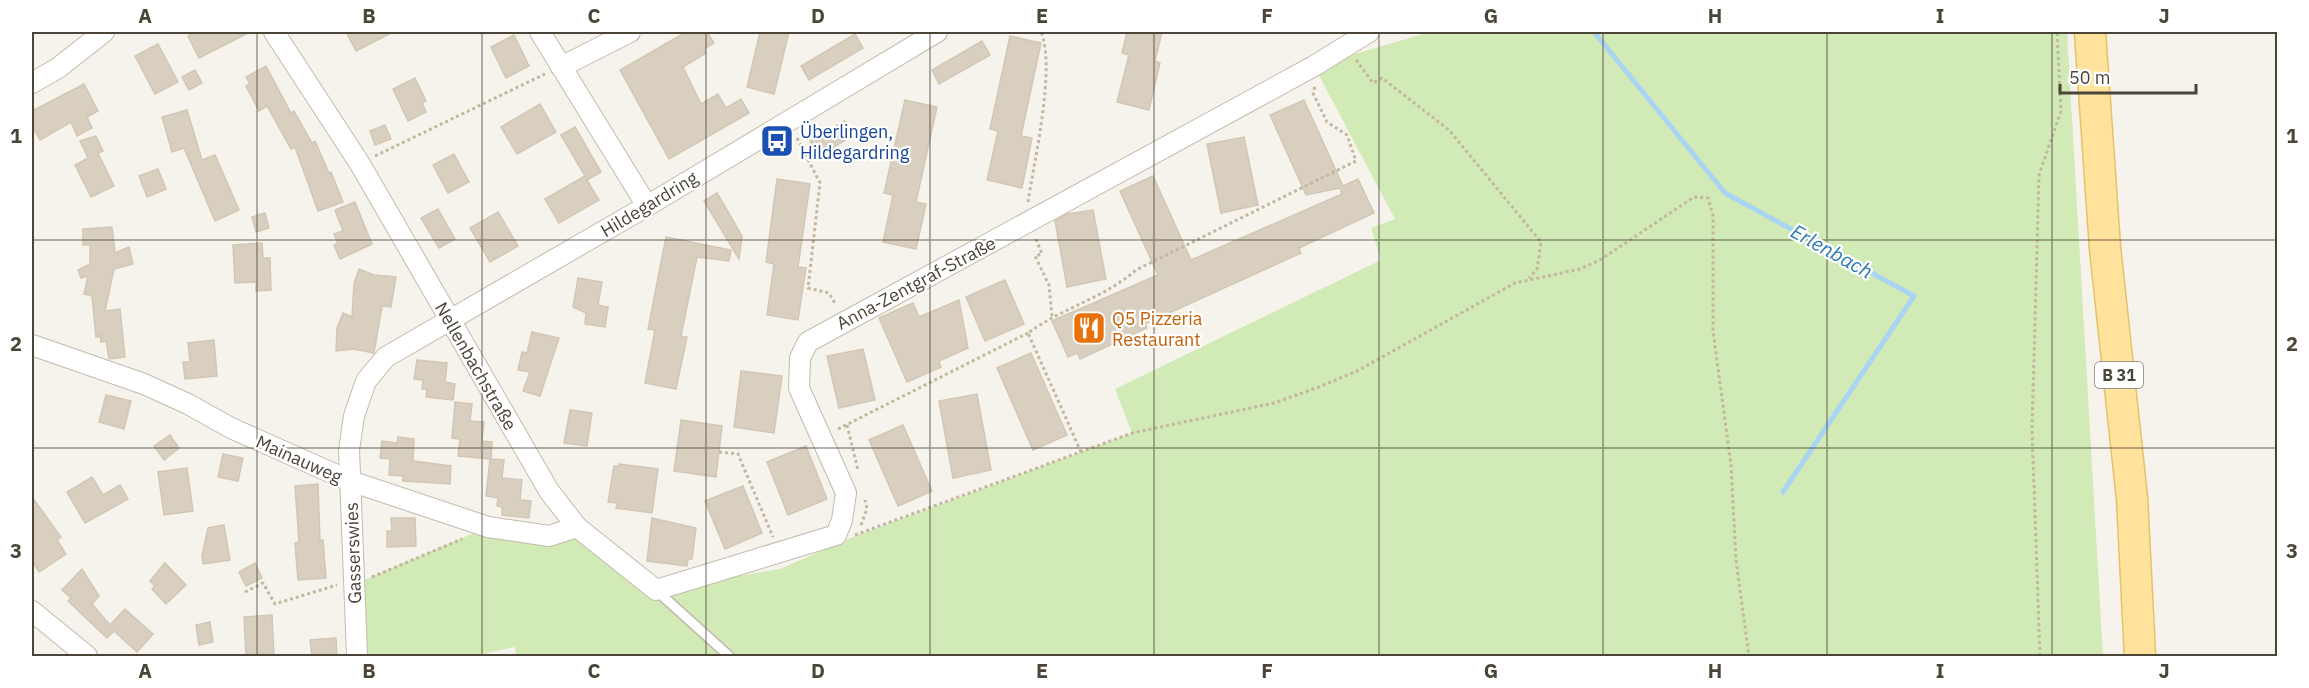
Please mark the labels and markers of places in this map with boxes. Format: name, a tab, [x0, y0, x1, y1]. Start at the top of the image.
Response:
place label: Überlingen, Hildegardring	[800, 120, 910, 164]
bus stop icon: Überlingen, Hildegardring	[759, 123, 795, 159]
place label: Q5 Pizzeria Restaurant	[1112, 307, 1203, 351]
restaurant icon: Q5 Pizzeria Restaurant	[1071, 310, 1107, 346]

